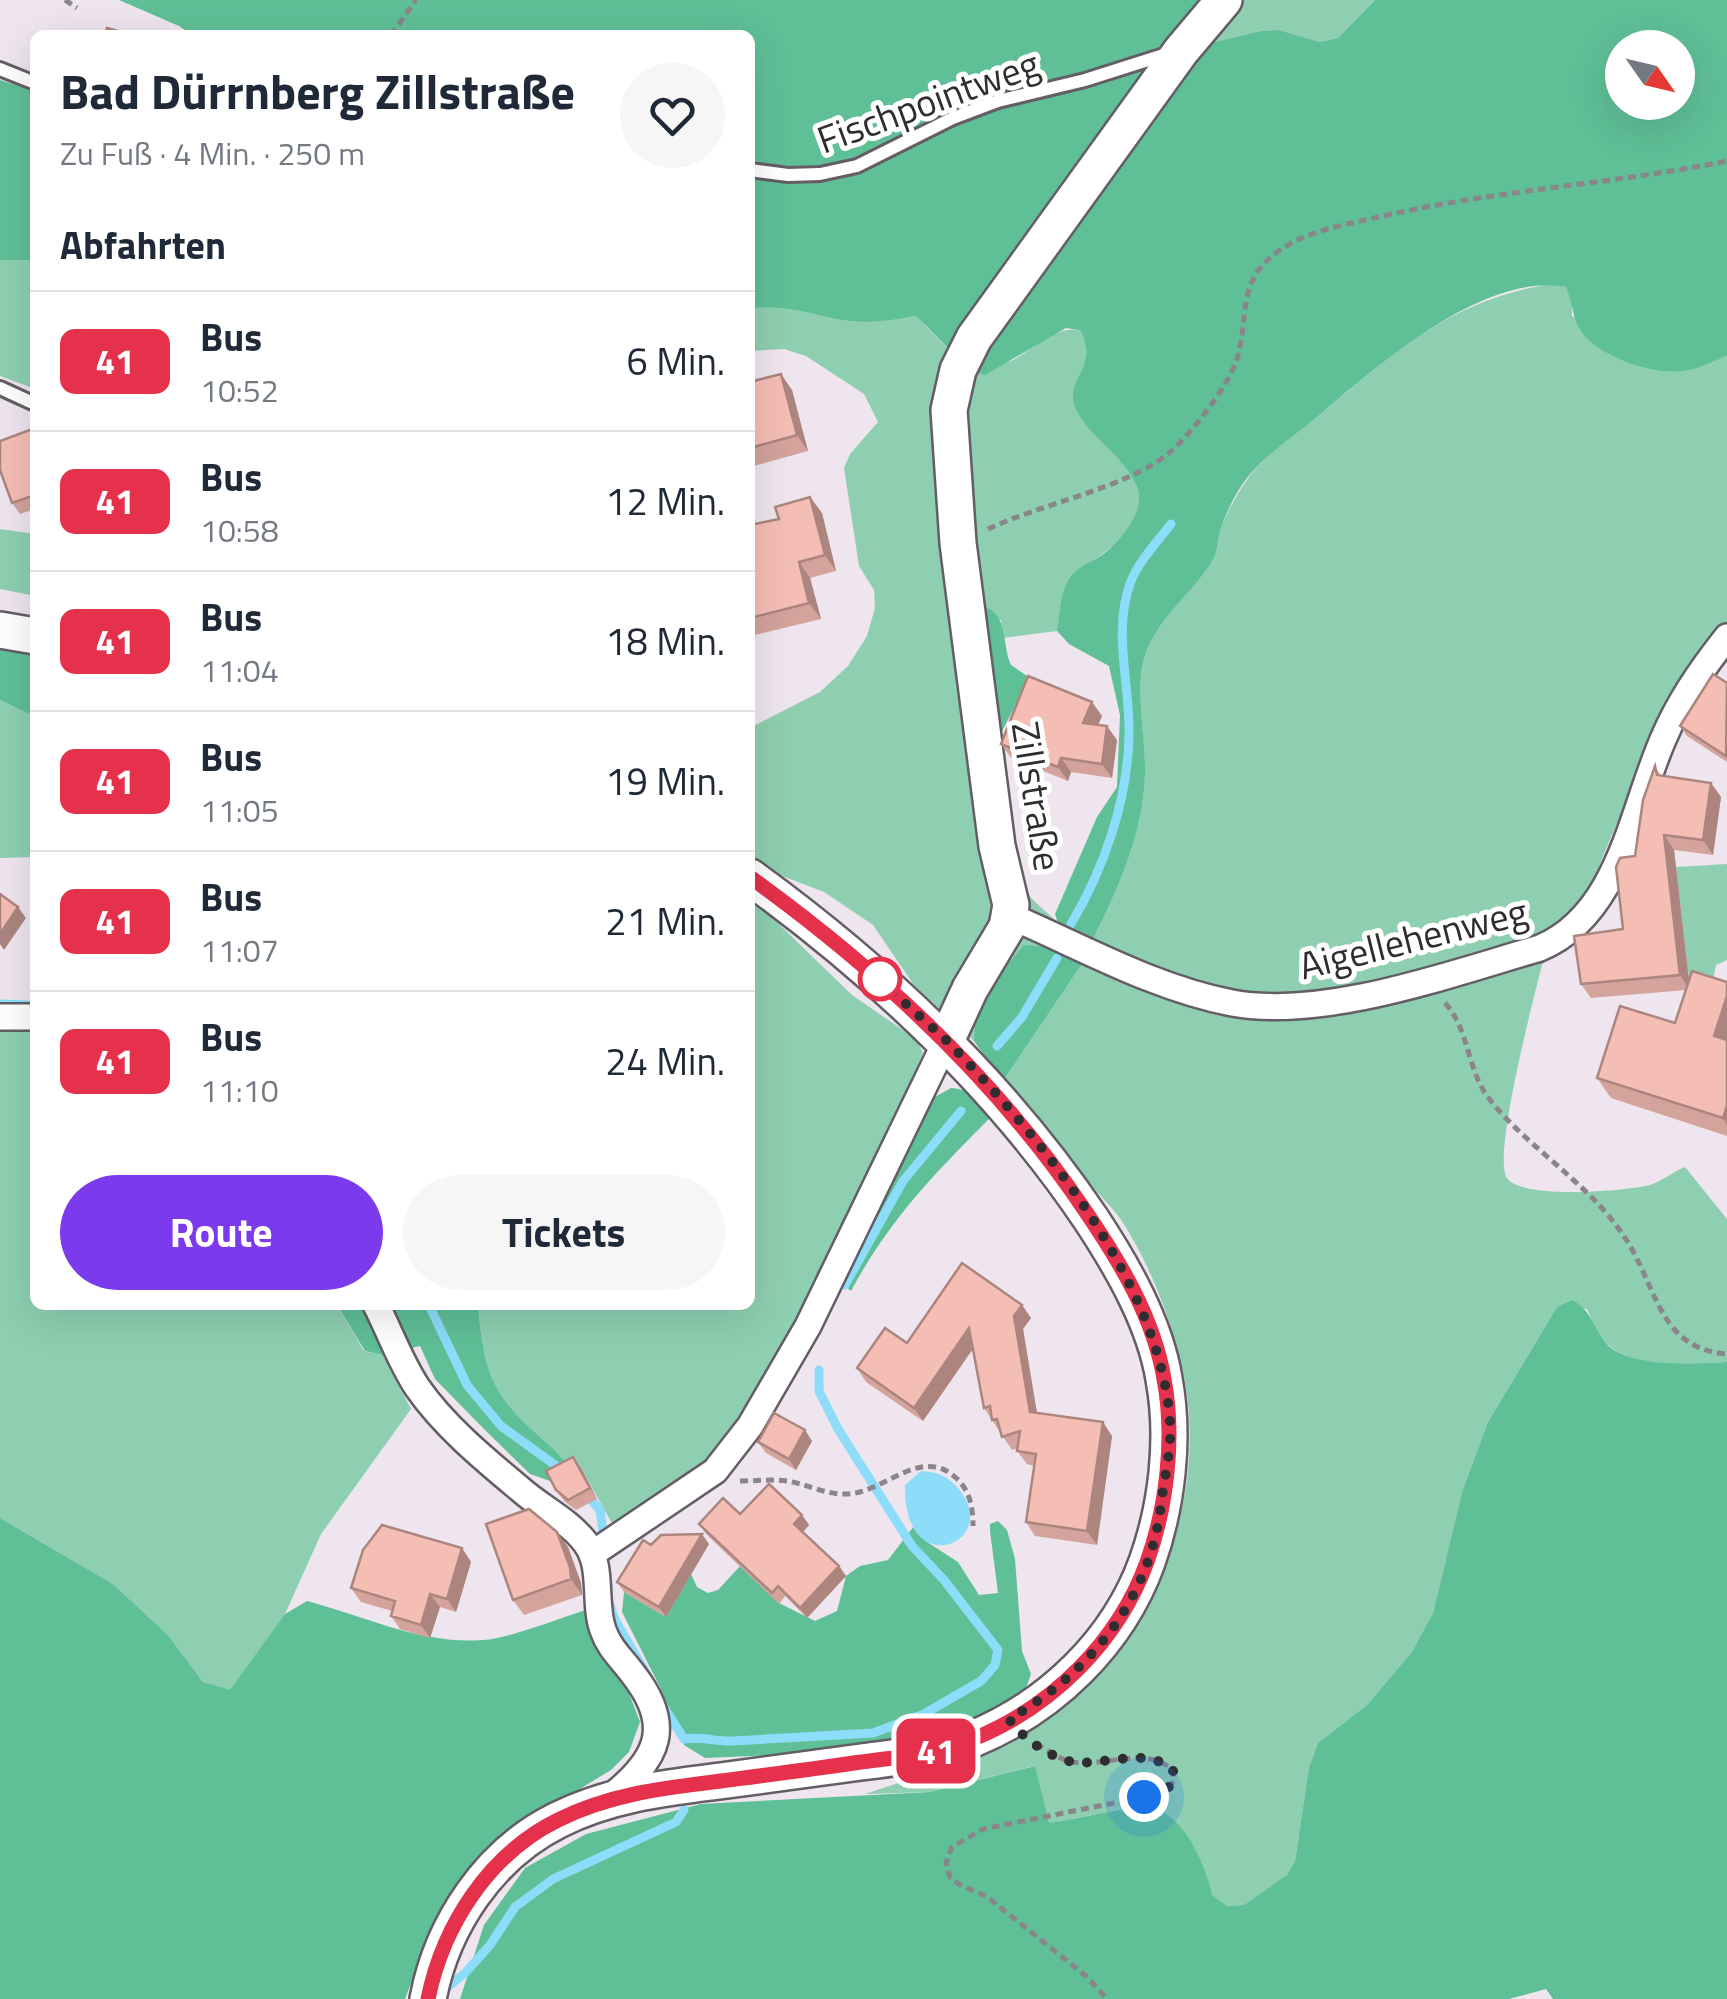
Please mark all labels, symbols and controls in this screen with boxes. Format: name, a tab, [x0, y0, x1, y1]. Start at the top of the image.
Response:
north arrow	[1605, 30, 1695, 120]
map controls	[1605, 30, 1695, 120]
street label: Fischpointweg	[809, 34, 1047, 168]
text: Bad Dürrnberg Zillstraße	[60, 55, 575, 128]
button: heart	[620, 63, 725, 168]
text: Zu Fuß · 4 Min. · 250 m	[60, 129, 365, 177]
text: Abfahrten	[60, 216, 226, 274]
text: Bus	[200, 308, 262, 366]
text: 6 Min.	[627, 332, 725, 390]
text: 41	[95, 334, 135, 388]
text: 10:52	[200, 366, 279, 414]
text: Bus	[200, 448, 262, 506]
text: 12 Min.	[605, 472, 725, 530]
text: 41	[95, 474, 135, 528]
text: 10:58	[200, 506, 279, 554]
text: Bus	[200, 588, 262, 646]
text: 18 Min.	[605, 612, 725, 670]
text: 41	[95, 614, 135, 668]
text: 11:04	[200, 646, 279, 694]
street label: Zillstraße	[997, 717, 1077, 875]
text: Bus	[200, 728, 262, 786]
text: 19 Min.	[605, 752, 725, 810]
text: 41	[95, 754, 135, 808]
text: 11:05	[200, 786, 279, 834]
text: Bus	[200, 868, 262, 926]
street label: Aigellehenweg	[1293, 882, 1533, 994]
text: 21 Min.	[605, 892, 725, 950]
text: 41	[95, 894, 135, 948]
text: 11:07	[200, 926, 279, 974]
unlabelled marker	[859, 958, 901, 1000]
text: Bus	[200, 1008, 262, 1066]
text: 24 Min.	[605, 1032, 725, 1090]
text: 41	[95, 1034, 135, 1088]
text: 11:10	[200, 1066, 279, 1114]
button: Route	[60, 1175, 383, 1290]
button: Tickets	[403, 1175, 725, 1290]
line badge: 41	[891, 1718, 981, 1784]
text: 41	[916, 1724, 956, 1778]
your location	[1119, 1772, 1169, 1822]

